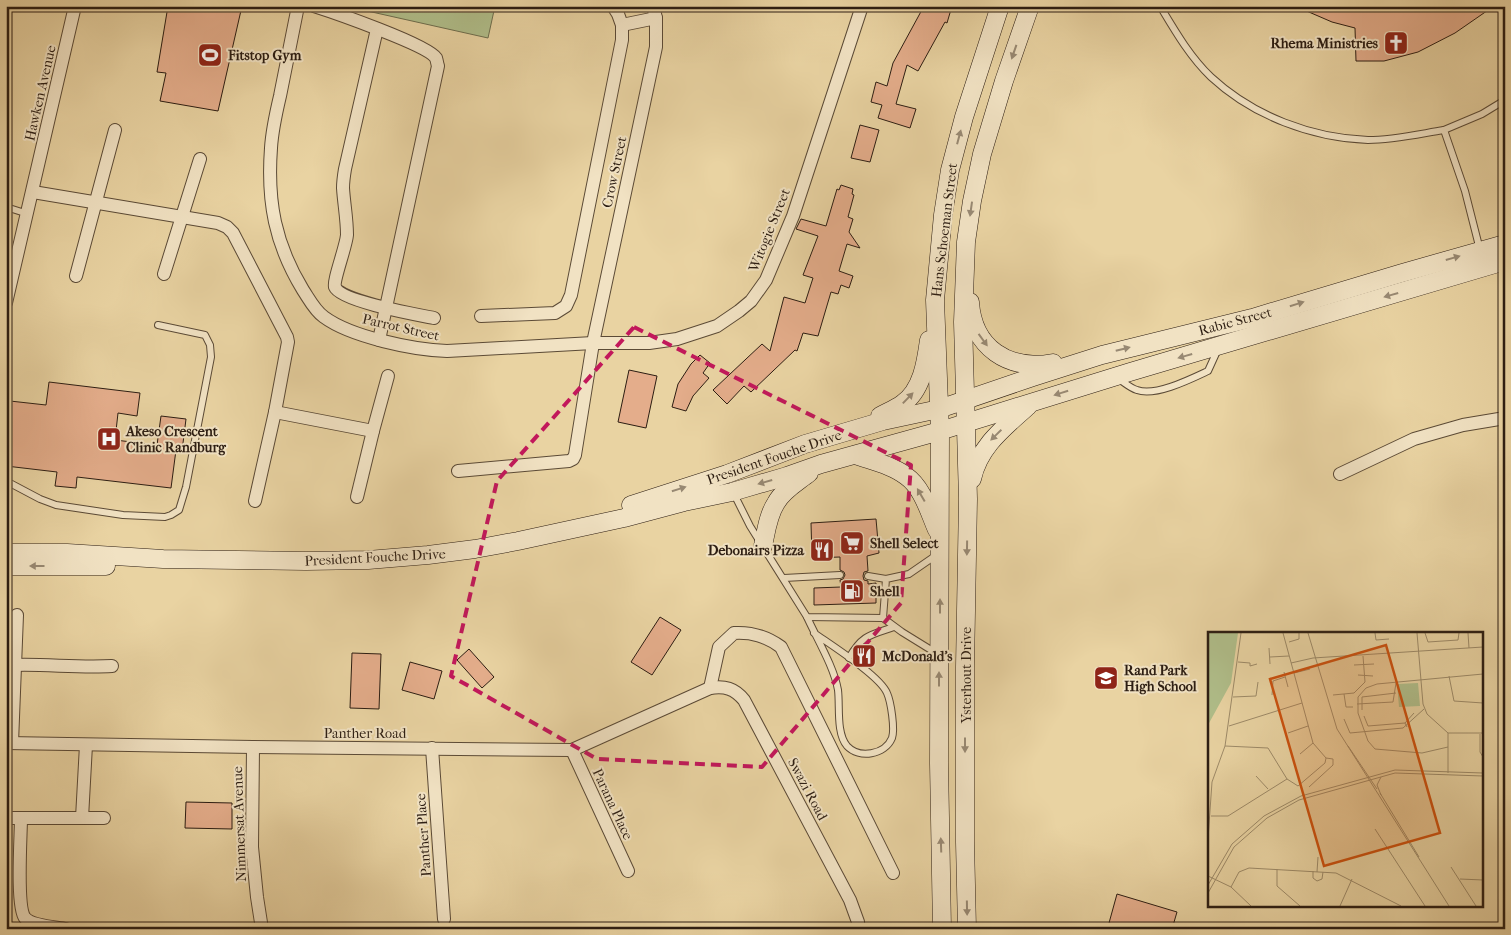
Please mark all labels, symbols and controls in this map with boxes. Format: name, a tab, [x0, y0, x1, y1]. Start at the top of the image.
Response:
church icon: Rhema Ministries	[1383, 30, 1409, 56]
place label: Rhema Ministries	[1271, 35, 1379, 52]
sports icon: Fitstop Gym	[197, 42, 223, 68]
street label: Hawken Avenue	[21, 44, 60, 143]
one-way arrow	[1010, 45, 1017, 60]
place label: Fitstop Gym	[227, 47, 302, 64]
one-way arrow	[955, 129, 963, 144]
street label: Crow Street	[599, 135, 630, 209]
street label: Hans Schoeman Street	[928, 162, 961, 298]
street label: Witogie Street	[745, 186, 794, 275]
one-way arrow	[966, 201, 974, 217]
one-way arrow	[1446, 254, 1461, 262]
one-way arrow	[1383, 292, 1398, 300]
one-way arrow	[1290, 300, 1305, 308]
street label: Rabie Street	[1197, 304, 1274, 339]
street label: Parrot Street	[361, 310, 441, 345]
one-way arrow	[978, 333, 988, 347]
one-way arrow	[1116, 345, 1131, 353]
one-way arrow	[1177, 353, 1192, 361]
one-way arrow	[1054, 390, 1069, 398]
one-way arrow	[902, 392, 914, 404]
place label: Akeso Crescent Clinic Randburg	[125, 423, 226, 456]
hospital icon: Akeso Crescent Clinic Randburg	[96, 426, 122, 452]
street label: President Fouche Drive	[705, 426, 844, 489]
one-way arrow	[991, 429, 1003, 441]
one-way arrow	[757, 479, 772, 487]
one-way arrow	[672, 485, 687, 493]
one-way arrow	[917, 489, 926, 502]
supermarket icon: Shell Select	[839, 530, 865, 556]
place label: Shell Select	[870, 535, 940, 552]
restaurant icon: Debonairs Pizza	[809, 537, 835, 563]
one-way arrow	[963, 540, 971, 556]
place label: Debonairs Pizza	[708, 542, 805, 559]
street label: President Fouche Drive	[304, 545, 446, 570]
one-way arrow	[29, 562, 45, 570]
fuel station icon: Shell	[839, 578, 865, 604]
place label: Shell	[870, 583, 900, 600]
one-way arrow	[936, 598, 944, 614]
street label: Ysterhout Drive	[958, 627, 975, 724]
inset map	[1208, 632, 1484, 908]
restaurant icon: McDonald's	[851, 643, 877, 669]
place label: McDonald's	[881, 648, 953, 665]
place label: Rand Park High School	[1124, 662, 1197, 695]
school or university icon: Rand Park High School	[1093, 665, 1119, 691]
one-way arrow	[935, 671, 943, 687]
street label: Panther Road	[324, 725, 407, 742]
one-way arrow	[961, 738, 969, 754]
street label: Swazi Road	[784, 755, 831, 824]
street label: Nimmersat Avenue	[229, 766, 250, 882]
street label: Parana Place	[589, 766, 636, 843]
street label: Panther Place	[412, 793, 435, 877]
one-way arrow	[937, 837, 945, 853]
one-way arrow	[963, 900, 971, 916]

